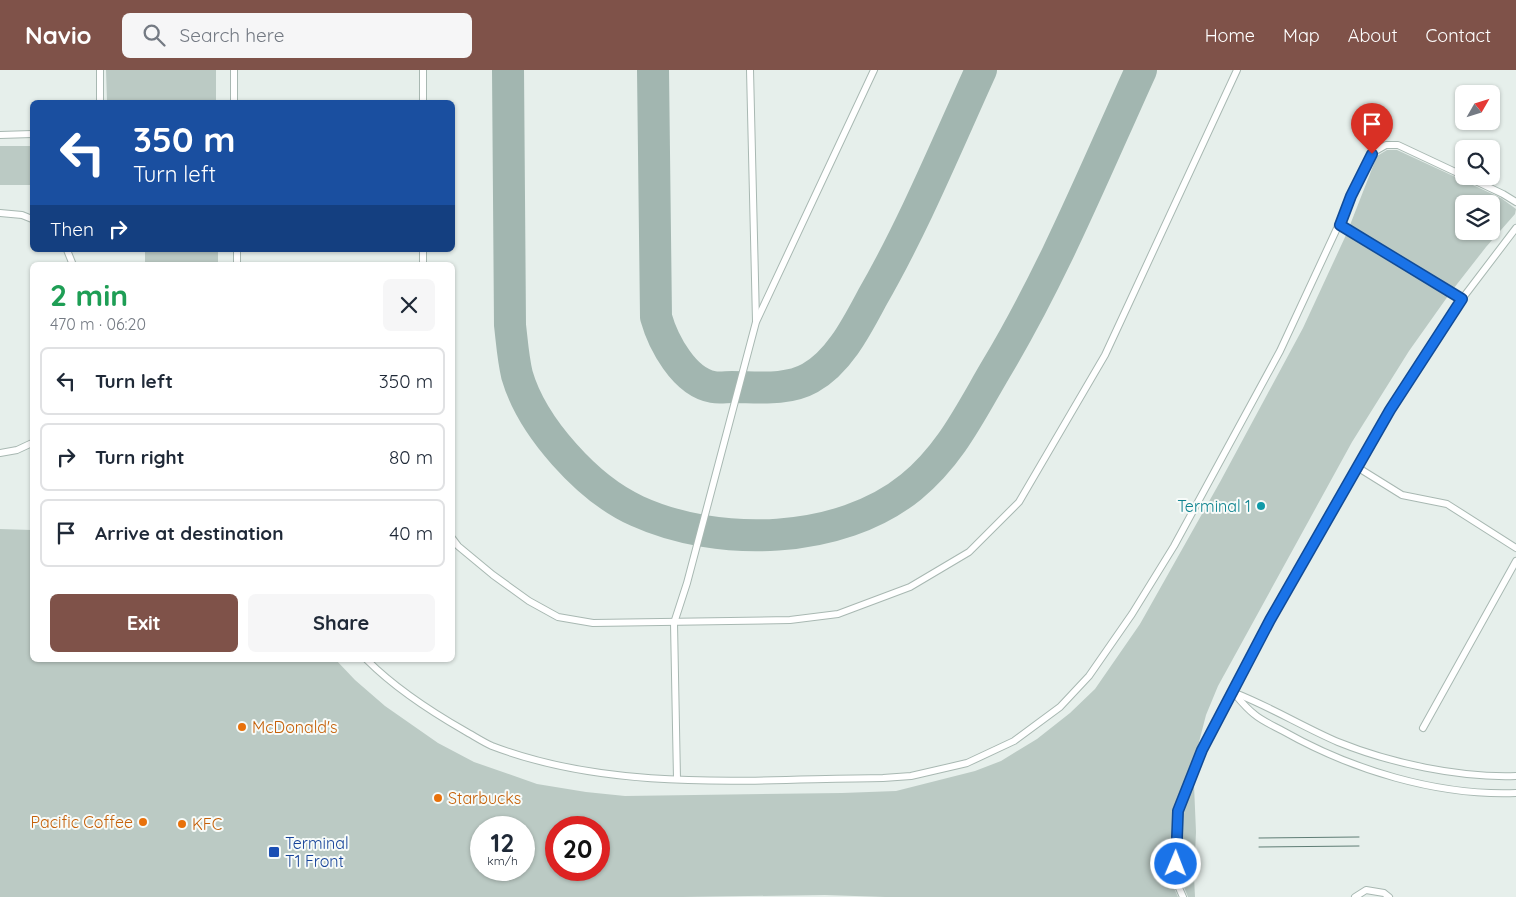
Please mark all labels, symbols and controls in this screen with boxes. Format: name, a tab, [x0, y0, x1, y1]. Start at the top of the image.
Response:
search box	[122, 13, 472, 58]
text: Navio	[25, 20, 92, 50]
icon: search	[140, 21, 168, 49]
text: Search here	[180, 23, 284, 47]
text: Home	[1205, 24, 1255, 47]
text: Map	[1283, 24, 1320, 47]
text: About	[1348, 24, 1398, 47]
text: Contact	[1426, 24, 1491, 47]
north arrow	[1455, 85, 1500, 130]
map controls	[1455, 85, 1500, 240]
pin	[1351, 103, 1393, 154]
icon: arrive	[1358, 110, 1386, 138]
text: 350 m	[133, 117, 236, 161]
icon: left	[50, 120, 115, 185]
button: search	[1455, 140, 1500, 185]
text: Turn left	[133, 160, 216, 188]
button: layers	[1455, 195, 1500, 240]
icon: right	[104, 215, 132, 243]
text: Then	[50, 217, 94, 241]
text: 2 min	[50, 276, 128, 314]
button: close	[383, 279, 435, 331]
text: 470 m · 06:20	[50, 314, 146, 334]
icon: left	[52, 367, 80, 395]
text: Turn left	[95, 369, 173, 393]
text: 350 m	[379, 369, 433, 393]
icon: right	[52, 443, 80, 471]
text: Turn right	[95, 445, 184, 469]
text: 80 m	[389, 445, 433, 469]
place label: Terminal 1	[1177, 496, 1251, 516]
marker: Terminal 1	[1255, 500, 1267, 512]
icon: arrive	[52, 519, 80, 547]
text: Arrive at destination	[95, 521, 284, 545]
text: 40 m	[389, 521, 433, 545]
button: Exit	[50, 594, 238, 652]
button: Share	[248, 594, 435, 652]
place label: McDonald's	[252, 717, 338, 737]
marker: McDonald's	[236, 721, 248, 733]
place label: Starbucks	[448, 788, 521, 808]
marker: Starbucks	[432, 792, 444, 804]
place label: Pacific Coffee	[31, 812, 133, 832]
place label: KFC	[192, 814, 222, 834]
marker: Pacific Coffee	[137, 816, 149, 828]
speed limit sign: 20	[545, 816, 610, 881]
marker: KFC	[176, 818, 188, 830]
text: 12	[491, 827, 514, 858]
place label: Terminal T1 Front	[285, 833, 349, 871]
position arrow	[1149, 837, 1201, 889]
marker: Terminal T1 Front	[267, 845, 281, 859]
text: km/h	[487, 853, 518, 868]

